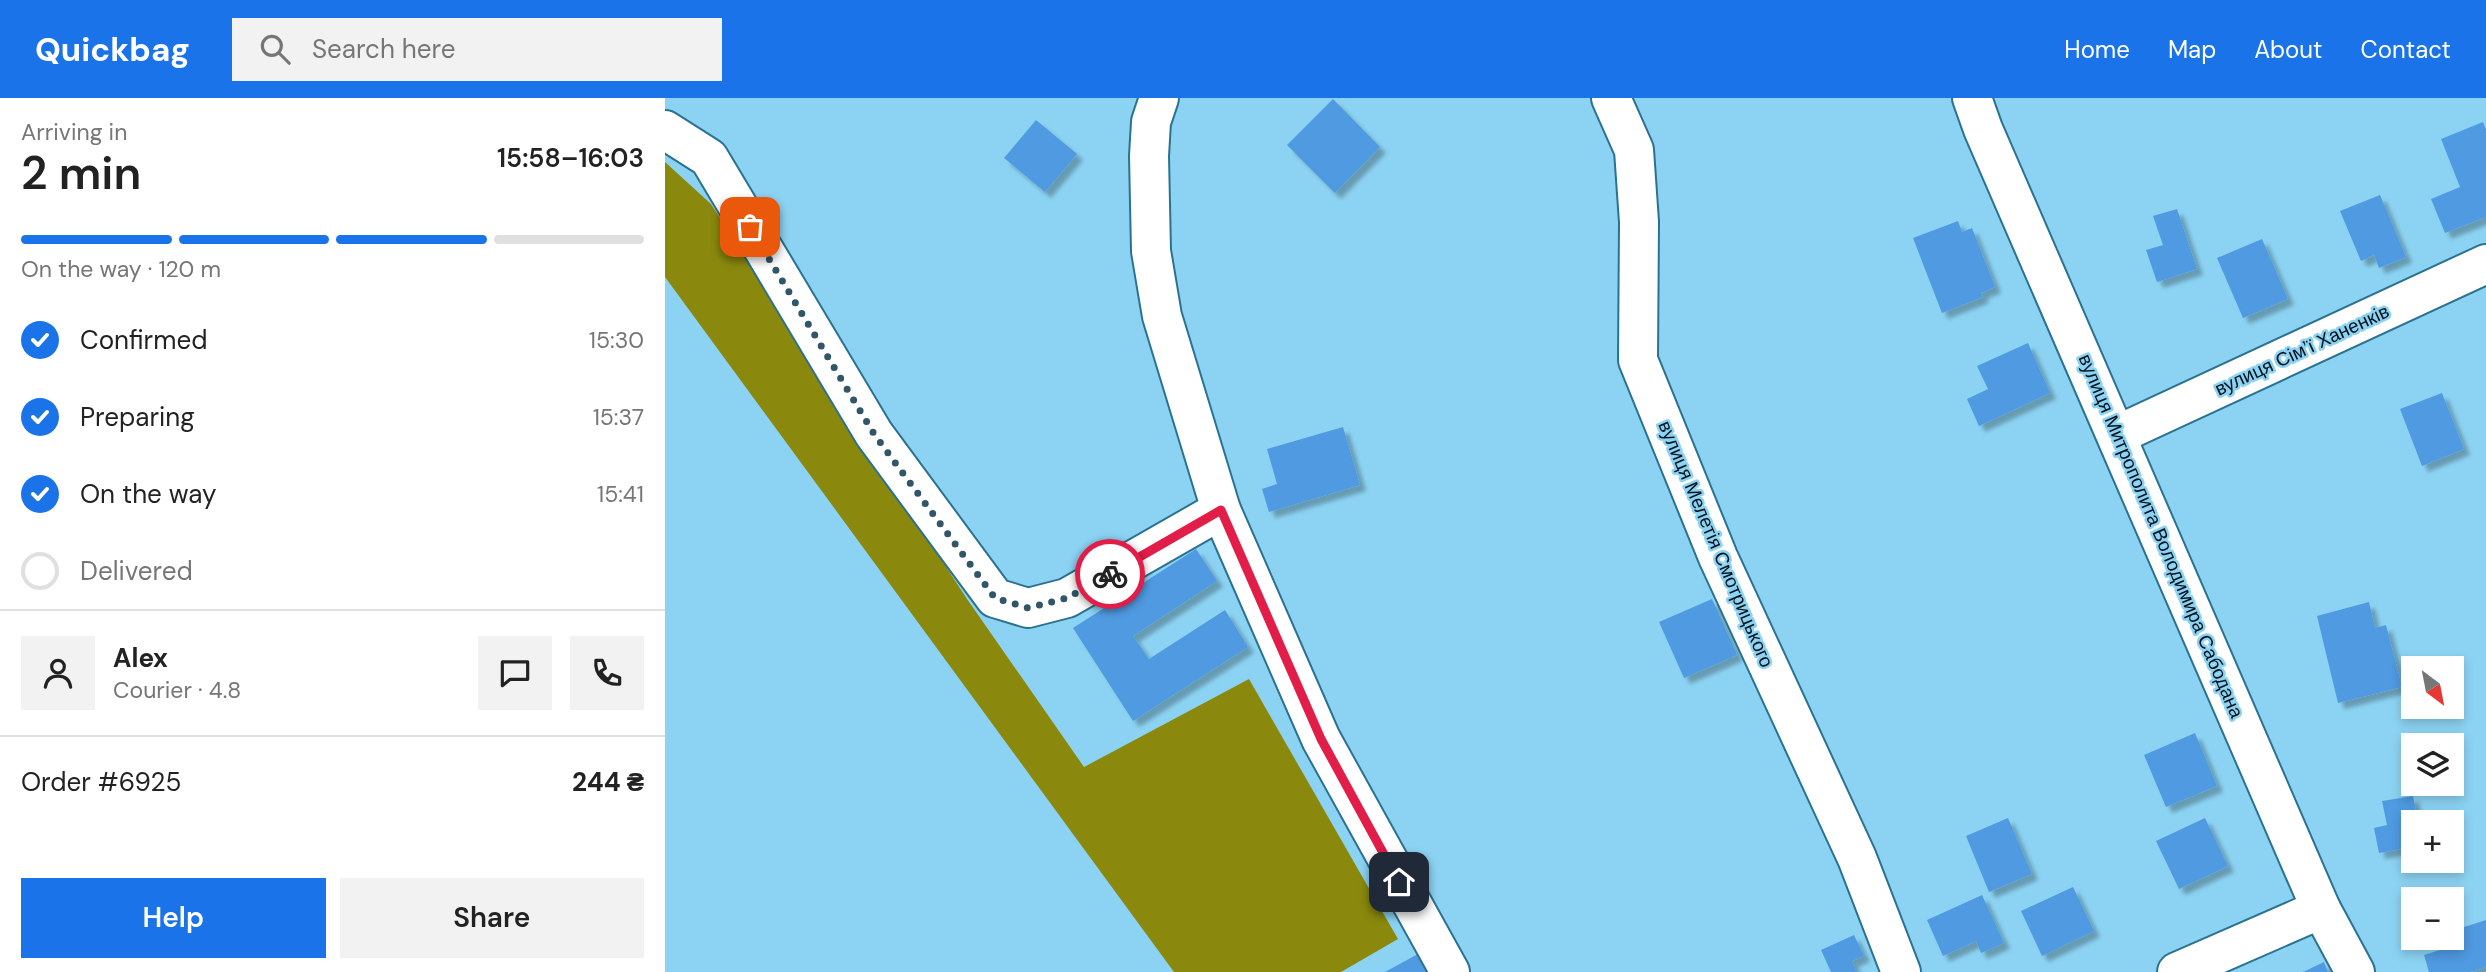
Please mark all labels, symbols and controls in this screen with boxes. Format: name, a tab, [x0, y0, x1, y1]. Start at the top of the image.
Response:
search box	[232, 18, 722, 81]
text: Quickbag	[35, 28, 190, 71]
icon: search	[256, 30, 294, 68]
text: Search here	[312, 32, 455, 66]
text: Home	[2064, 34, 2130, 65]
text: Map	[2168, 34, 2216, 65]
text: About	[2254, 34, 2323, 65]
text: Contact	[2361, 34, 2451, 65]
text: Arriving in	[21, 117, 127, 147]
text: 15:58–16:03	[497, 141, 644, 175]
text: 2 min	[21, 143, 141, 203]
pin	[720, 197, 780, 257]
icon: bag	[731, 208, 769, 246]
text: On the way · 120 m	[21, 254, 221, 284]
street label: вулиця Сімʼї Ханенків	[2211, 299, 2393, 401]
icon: check	[21, 321, 59, 359]
text: Confirmed	[80, 323, 207, 357]
text: 15:30	[589, 325, 644, 355]
street label: вулиця Митрополита Володимира Сабодана	[2073, 350, 2250, 722]
icon: check	[21, 398, 59, 436]
text: Preparing	[80, 400, 195, 434]
text: 15:37	[593, 402, 644, 432]
street label: вулиця Мелетія Смотрицького	[1653, 417, 1779, 671]
icon: check	[21, 475, 59, 513]
text: On the way	[80, 477, 216, 511]
text: 15:41	[597, 479, 644, 509]
courier	[1075, 539, 1145, 609]
text: Delivered	[80, 554, 193, 588]
icon: bike	[1091, 555, 1129, 593]
button: person	[21, 636, 95, 710]
button: chat	[478, 636, 552, 710]
button: phone	[570, 636, 644, 710]
text: Alex	[113, 641, 168, 675]
north arrow	[2401, 656, 2464, 719]
map controls	[2401, 656, 2464, 950]
text: Courier · 4.8	[113, 675, 241, 705]
button: layers	[2401, 733, 2464, 796]
text: Order #6925	[21, 765, 181, 799]
text: 244 ₴	[572, 765, 644, 799]
button: +	[2401, 810, 2464, 873]
pin	[1369, 852, 1429, 912]
icon: home	[1380, 863, 1418, 901]
button: Help	[21, 878, 326, 958]
button: Share	[340, 878, 644, 958]
button: −	[2401, 887, 2464, 950]

